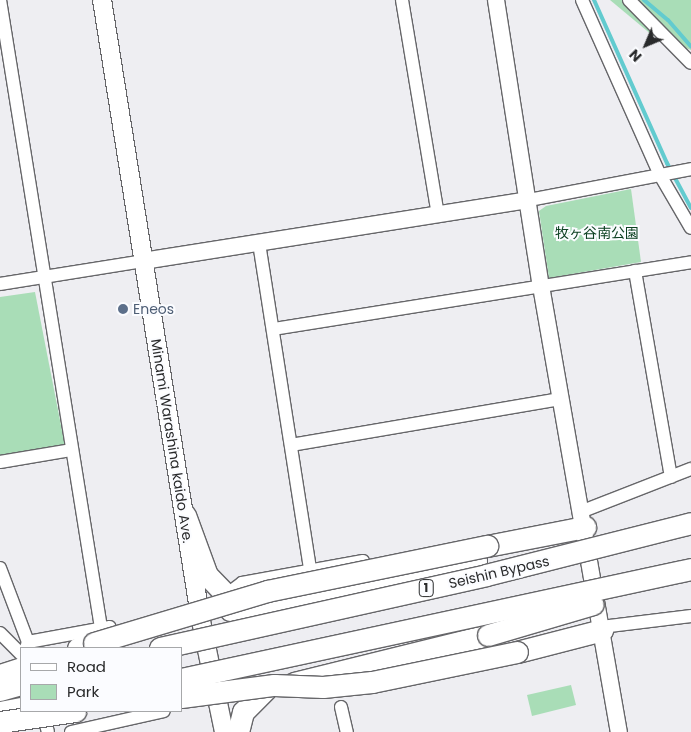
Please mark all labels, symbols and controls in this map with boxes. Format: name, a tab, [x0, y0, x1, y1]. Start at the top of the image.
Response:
north arrow	[621, 20, 671, 70]
text: N	[625, 45, 646, 66]
park label: 牧ヶ谷南公園	[555, 225, 639, 241]
place label: Eneos	[133, 301, 174, 317]
marker: Eneos	[117, 303, 129, 315]
street label: Minami Warashina kaido Ave.	[148, 338, 196, 544]
street label: Seishin Bypass	[447, 552, 551, 592]
road number: 1	[418, 578, 434, 598]
legend	[20, 647, 182, 712]
text: Road	[67, 656, 106, 677]
text: Park	[67, 681, 99, 702]

